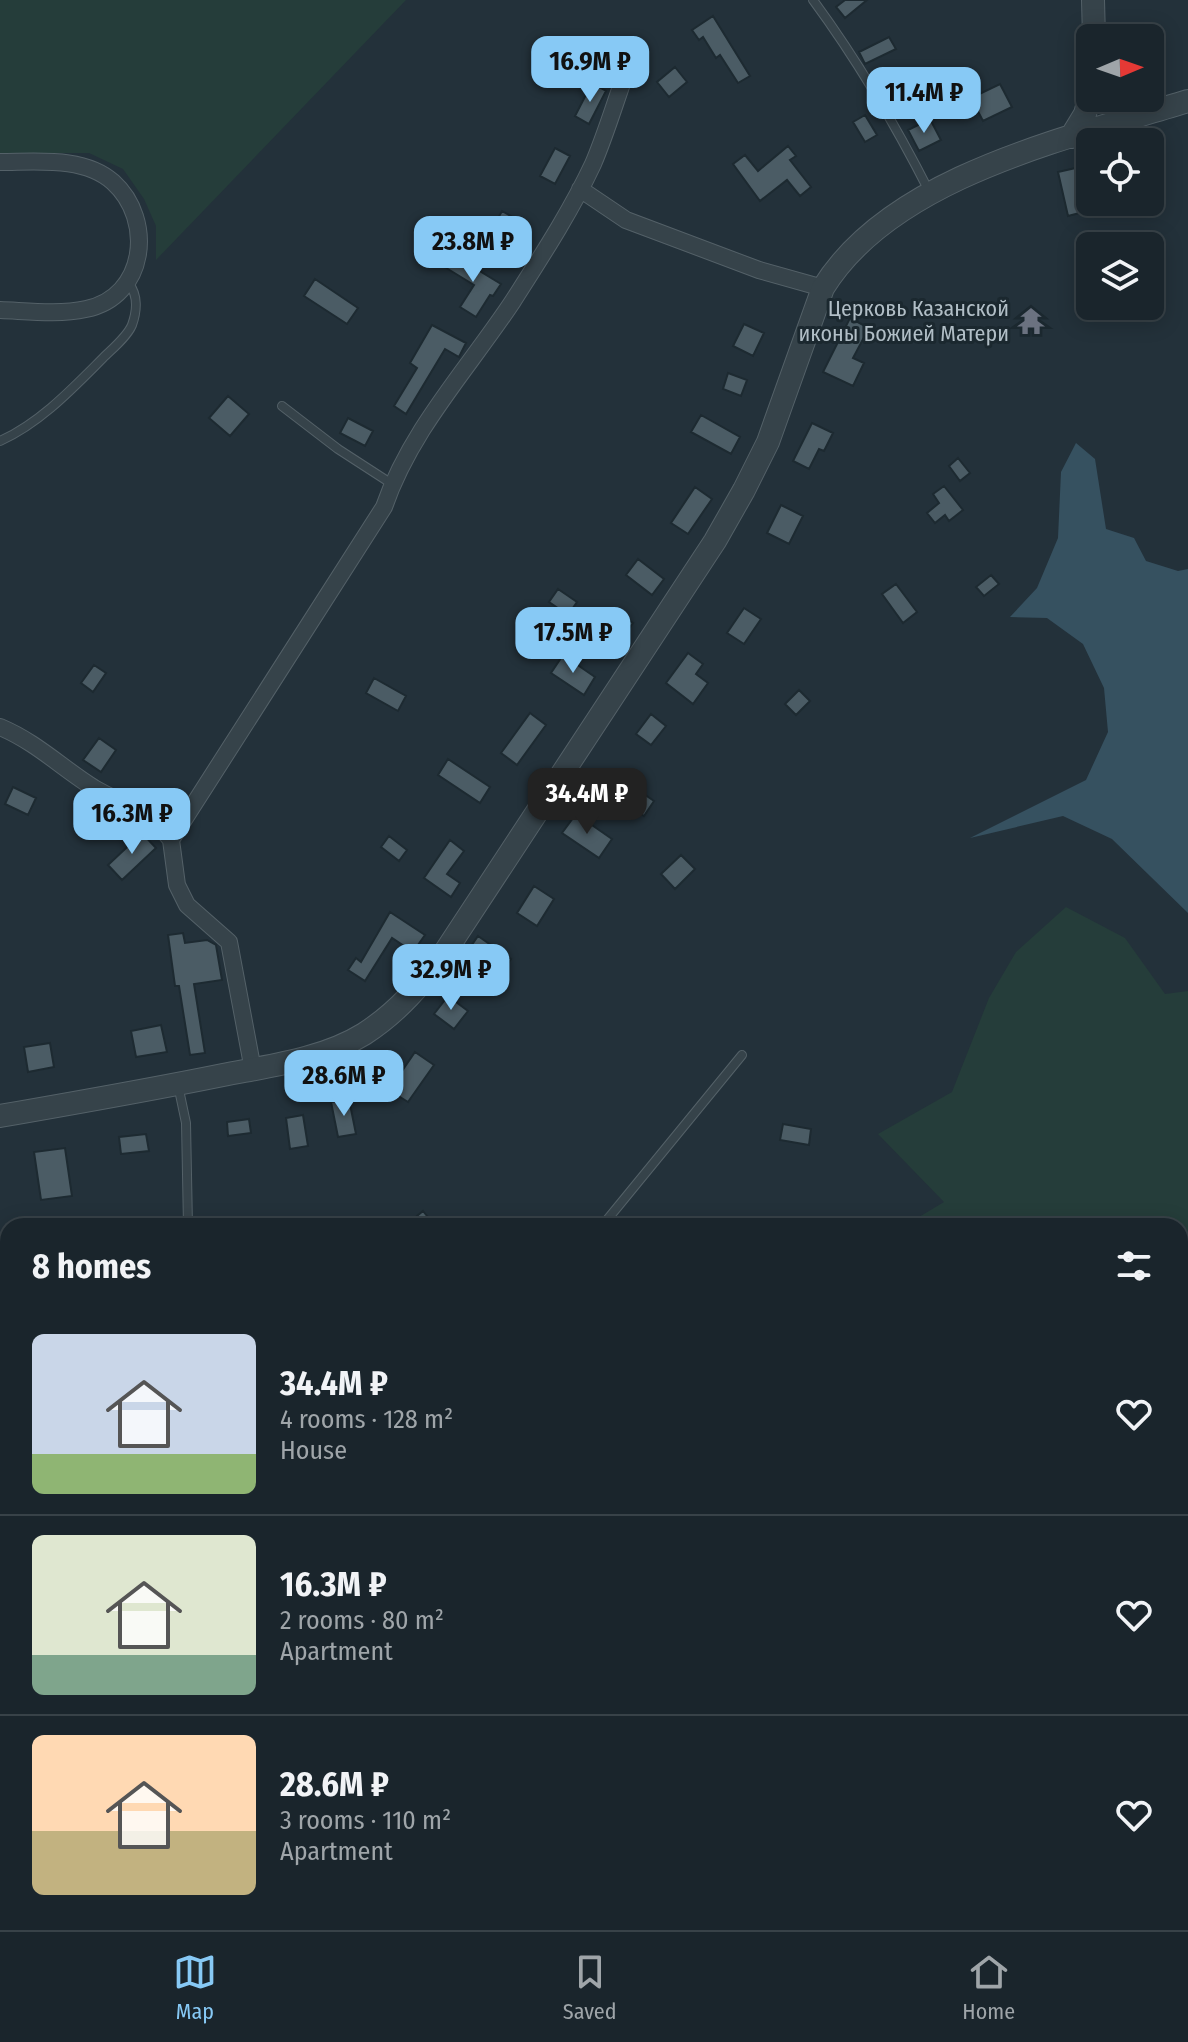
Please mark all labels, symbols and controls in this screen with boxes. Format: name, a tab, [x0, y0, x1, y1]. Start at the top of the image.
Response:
north arrow	[1076, 24, 1164, 112]
map controls	[1076, 24, 1164, 320]
pin: 16.9M ₽	[516, 36, 664, 104]
text: 16.9M ₽	[549, 46, 631, 77]
pin: 11.4M ₽	[850, 67, 998, 135]
text: 11.4M ₽	[885, 77, 963, 108]
button: locate	[1076, 128, 1164, 216]
pin: 23.8M ₽	[399, 216, 547, 284]
text: 23.8M ₽	[432, 226, 514, 257]
button: layers	[1076, 232, 1164, 320]
place label: Церковь Казанской иконы Божией Матери	[799, 295, 1009, 347]
temple icon: Церковь Казанской иконы Божией Матери	[1016, 306, 1046, 336]
pin: 17.5M ₽	[499, 607, 647, 675]
text: 17.5M ₽	[533, 617, 613, 648]
pin: 34.4M ₽	[513, 768, 661, 836]
text: 34.4M ₽	[546, 778, 628, 809]
pin: 16.3M ₽	[58, 788, 206, 856]
text: 16.3M ₽	[91, 798, 173, 829]
pin: 32.9M ₽	[377, 944, 525, 1012]
text: 32.9M ₽	[410, 954, 492, 985]
pin: 28.6M ₽	[270, 1050, 418, 1118]
text: 28.6M ₽	[302, 1060, 386, 1091]
icon: filters	[1112, 1244, 1156, 1288]
text: 8 homes	[32, 1246, 151, 1287]
text: 34.4M ₽	[280, 1363, 388, 1404]
icon: home	[96, 1366, 192, 1462]
icon: heart	[1112, 1392, 1156, 1436]
text: 4 rooms · 128 m²	[280, 1404, 453, 1435]
text: House	[280, 1435, 347, 1466]
text: 16.3M ₽	[280, 1564, 387, 1605]
icon: home	[96, 1567, 192, 1663]
icon: heart	[1112, 1593, 1156, 1637]
text: 2 rooms · 80 m²	[280, 1605, 444, 1636]
text: Apartment	[280, 1636, 393, 1667]
text: 28.6M ₽	[280, 1764, 389, 1805]
icon: home	[96, 1767, 192, 1863]
icon: heart	[1112, 1793, 1156, 1837]
text: 3 rooms · 110 m²	[280, 1805, 451, 1836]
text: Apartment	[280, 1836, 393, 1867]
tab: Map	[173, 1950, 217, 2025]
tab: Saved	[563, 1950, 617, 2025]
tab: Home	[962, 1950, 1015, 2025]

